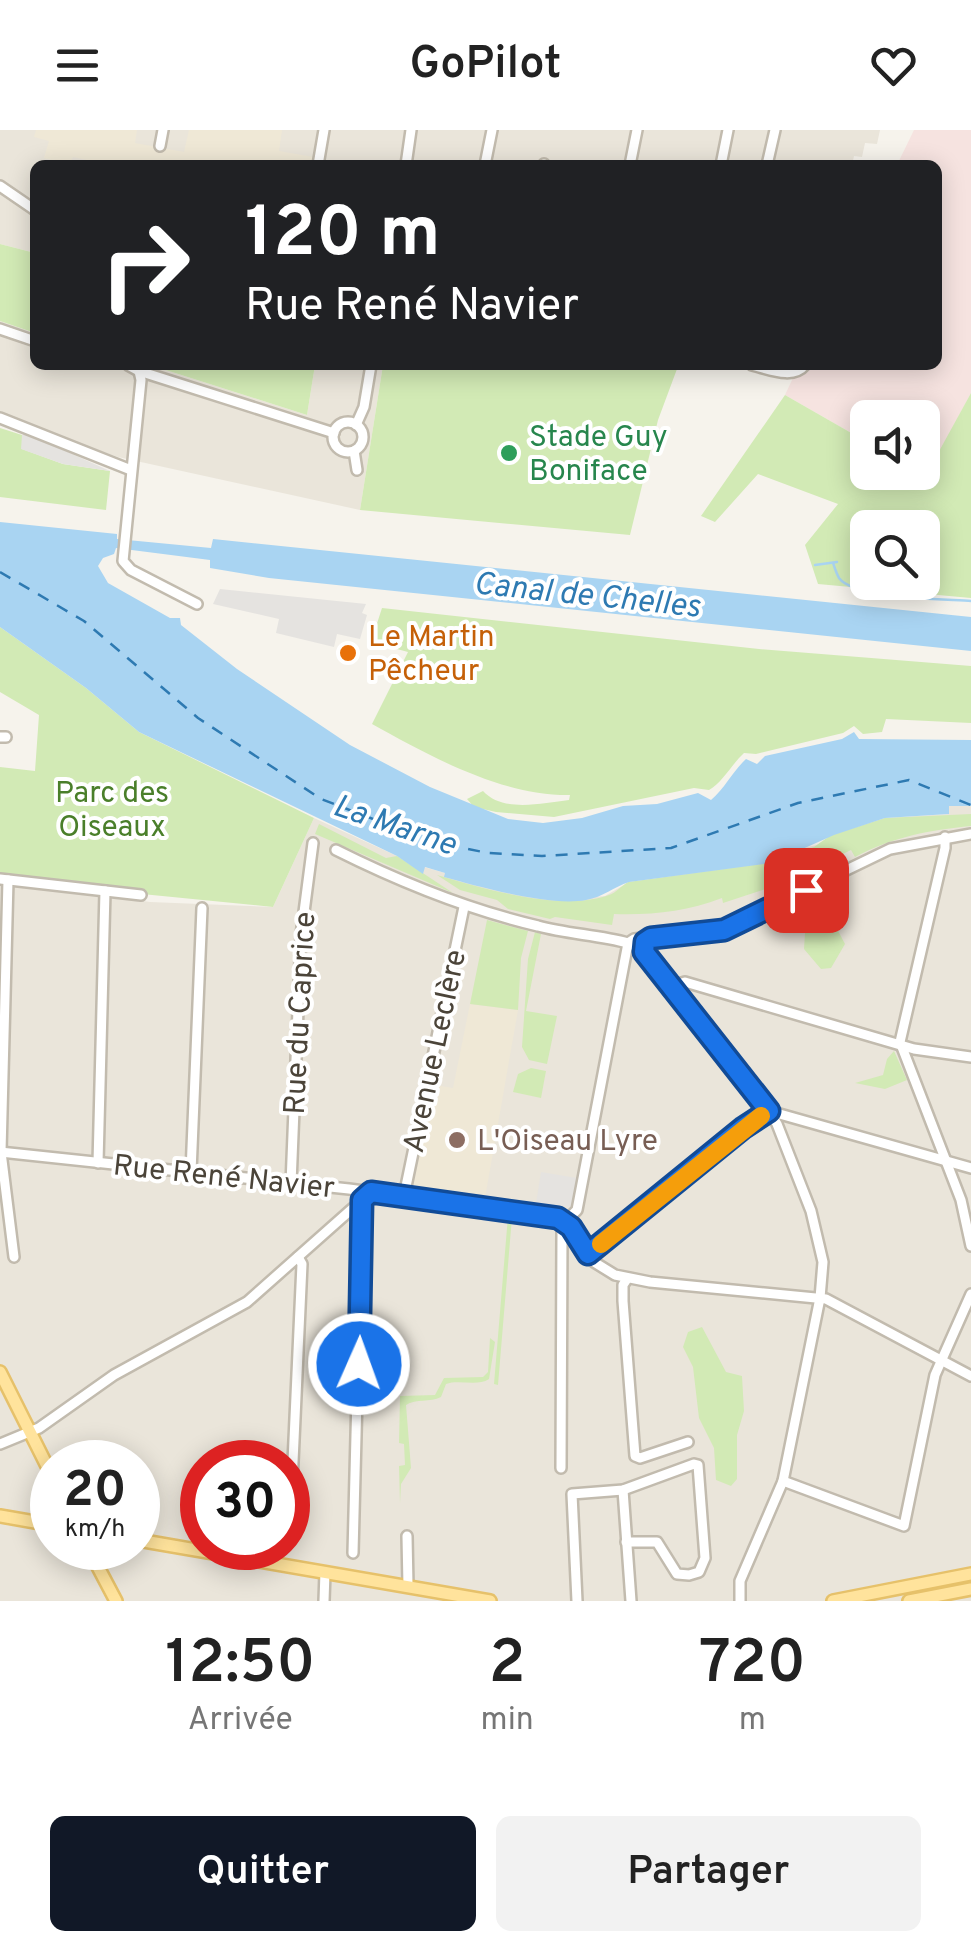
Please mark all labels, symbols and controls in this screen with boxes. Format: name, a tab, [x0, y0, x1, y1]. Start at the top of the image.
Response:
text: GoPilot	[409, 37, 562, 94]
icon: menu	[50, 38, 105, 93]
icon: heart	[866, 38, 921, 93]
text: 120 m	[245, 192, 441, 281]
icon: right	[80, 200, 210, 330]
text: Rue René Navier	[245, 279, 579, 336]
map controls	[850, 400, 940, 600]
button: sound	[850, 400, 940, 490]
place label: Stade Guy Boniface	[529, 420, 668, 491]
marker: Stade Guy Boniface	[498, 442, 520, 464]
button: search	[850, 510, 940, 600]
water label: Canal de Chelles	[471, 565, 702, 629]
place label: Le Martin Pêcheur	[368, 620, 495, 691]
marker: Le Martin Pêcheur	[337, 642, 359, 664]
park label: Parc des Oiseaux	[55, 776, 169, 847]
water label: La Marne	[327, 787, 461, 867]
pin	[764, 848, 849, 933]
icon: arrive	[779, 863, 834, 918]
street label: Rue du Caprice	[278, 911, 325, 1116]
street label: Avenue Leclère	[397, 947, 476, 1157]
place label: L'Oiseau Lyre	[477, 1124, 658, 1161]
marker: L'Oiseau Lyre	[446, 1129, 468, 1151]
street label: Rue René Navier	[111, 1148, 337, 1209]
position arrow	[307, 1312, 411, 1416]
speed limit sign: 30	[180, 1440, 310, 1570]
text: 20	[63, 1461, 127, 1524]
text: km/h	[65, 1514, 125, 1546]
text: 12:50	[165, 1628, 315, 1704]
text: 2	[489, 1628, 526, 1704]
text: 720	[699, 1628, 806, 1704]
text: Arrivée	[188, 1701, 293, 1741]
text: min	[481, 1701, 534, 1741]
text: m	[739, 1701, 766, 1741]
button: Quitter	[50, 1816, 476, 1931]
button: Partager	[496, 1816, 921, 1931]

